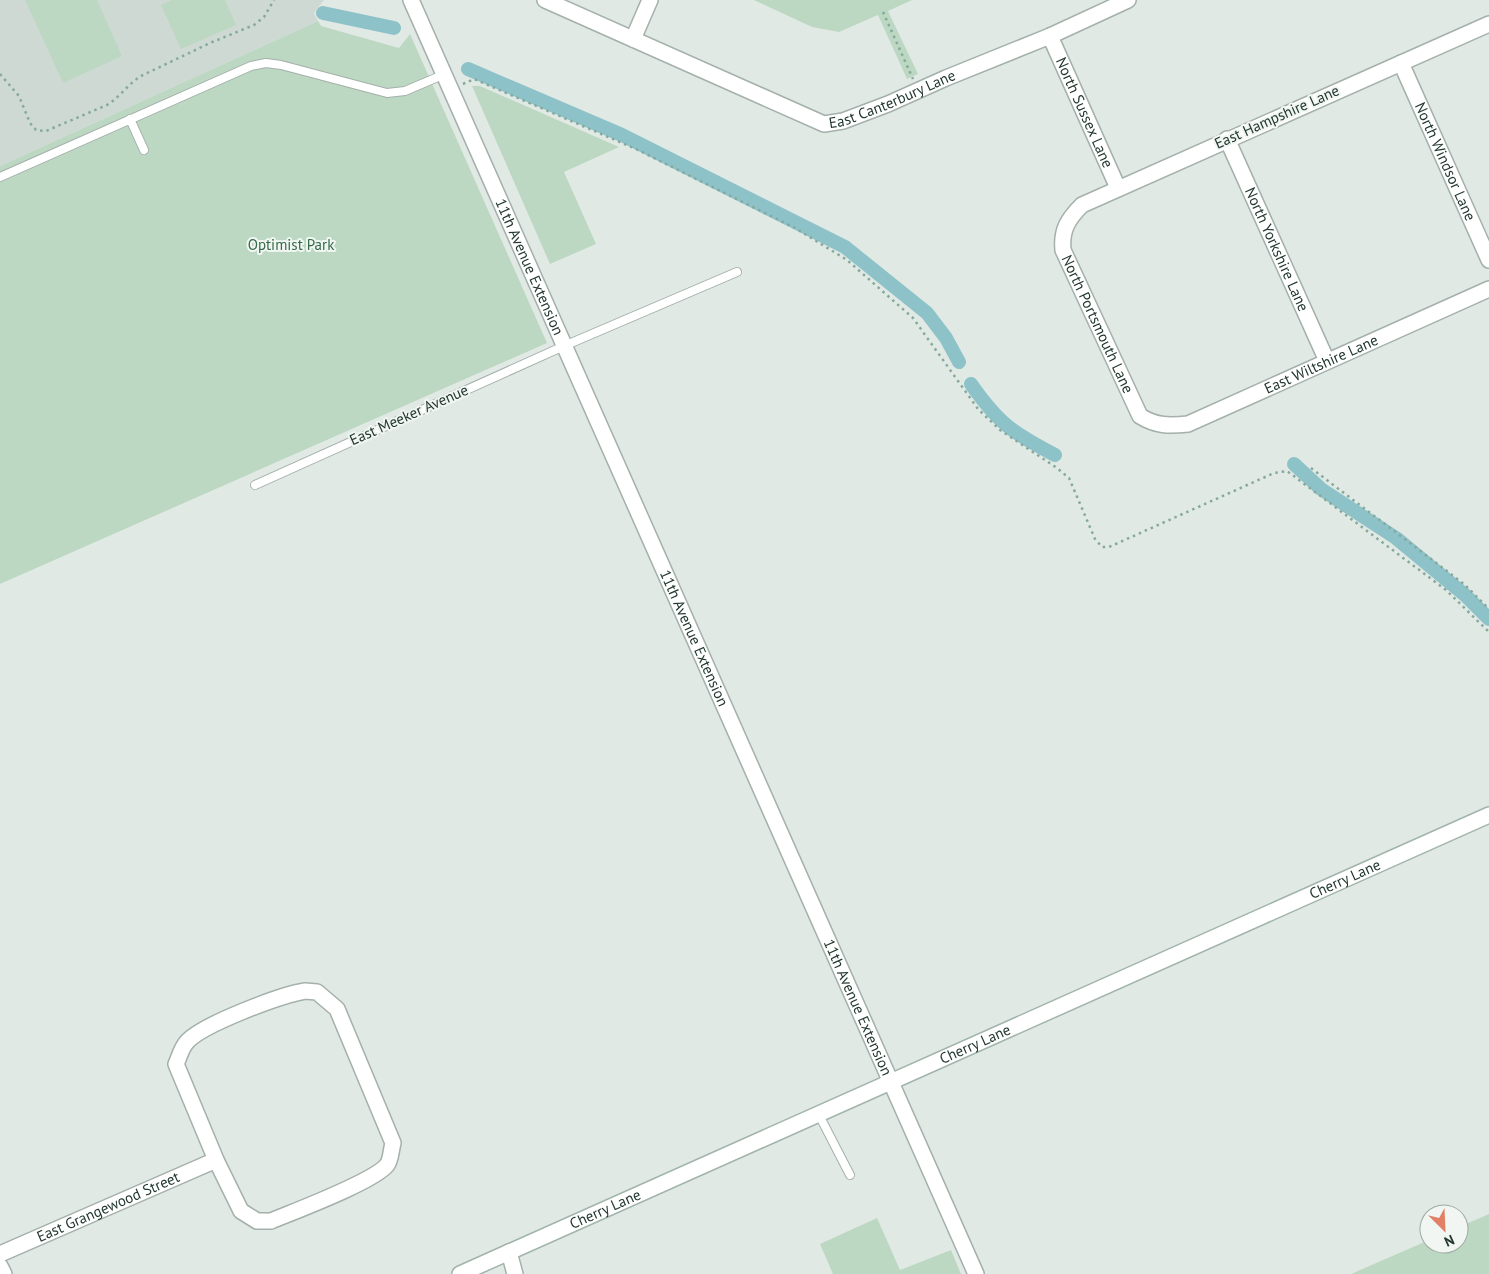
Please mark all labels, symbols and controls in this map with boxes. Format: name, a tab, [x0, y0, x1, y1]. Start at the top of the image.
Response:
street label: North Sussex Lane	[1052, 54, 1118, 171]
street label: East Canterbury Lane	[828, 65, 958, 132]
street label: East Hampshire Lane	[1211, 80, 1342, 153]
street label: North Windsor Lane	[1411, 99, 1480, 224]
street label: North Yorkshire Lane	[1241, 184, 1313, 314]
street label: 11th Avenue Extension	[491, 196, 568, 338]
park label: Optimist Park	[248, 235, 335, 254]
street label: North Portsmouth Lane	[1058, 252, 1138, 396]
street label: East Wiltshire Lane	[1261, 330, 1381, 398]
street label: East Meeker Avenue	[347, 380, 471, 449]
street label: 11th Avenue Extension	[656, 567, 733, 709]
street label: Cherry Lane	[1306, 855, 1383, 903]
street label: 11th Avenue Extension	[820, 936, 897, 1078]
street label: Cherry Lane	[936, 1020, 1013, 1068]
street label: East Grangewood Street	[34, 1167, 182, 1246]
street label: Cherry Lane	[566, 1185, 644, 1233]
north arrow	[1419, 1204, 1469, 1254]
text: N	[1441, 1231, 1457, 1251]

